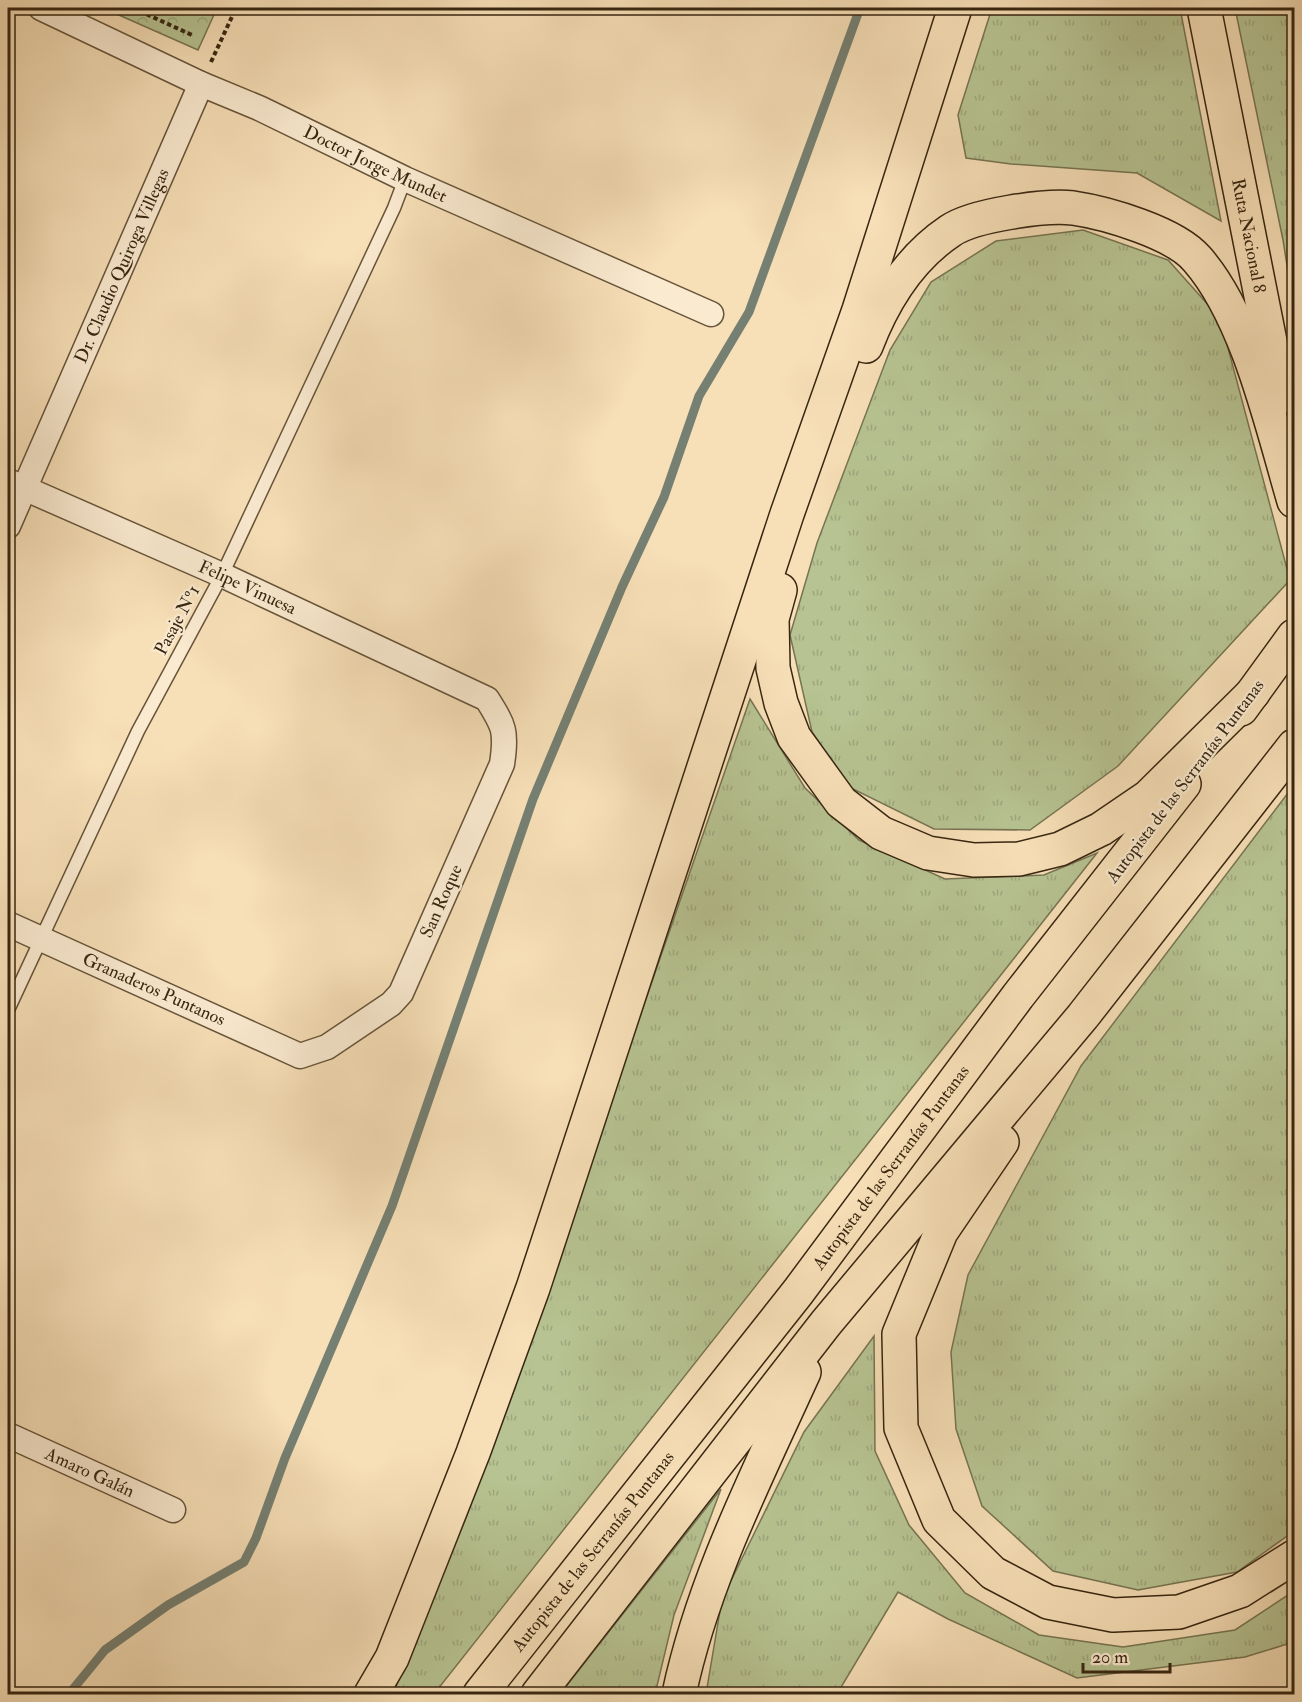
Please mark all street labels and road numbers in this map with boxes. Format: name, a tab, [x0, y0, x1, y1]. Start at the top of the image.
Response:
street label: Doctor Jorge Mundet	[300, 120, 451, 208]
street label: Dr. Claudio Quiroga Villegas	[69, 165, 175, 367]
street label: Ruta Nacional 8	[1226, 176, 1271, 295]
street label: Felipe Vinuesa	[195, 555, 300, 620]
street label: Pasaje Nº1	[149, 581, 205, 659]
street label: Autopista de las Serranías Puntanas	[1101, 675, 1270, 888]
street label: San Roque	[415, 860, 468, 942]
street label: Granaderos Puntanos	[79, 948, 229, 1031]
street label: Autopista de las Serranías Puntanas	[807, 1061, 975, 1275]
street label: Amaro Galán	[40, 1442, 138, 1503]
street label: Autopista de las Serranías Puntanas	[506, 1447, 680, 1657]

